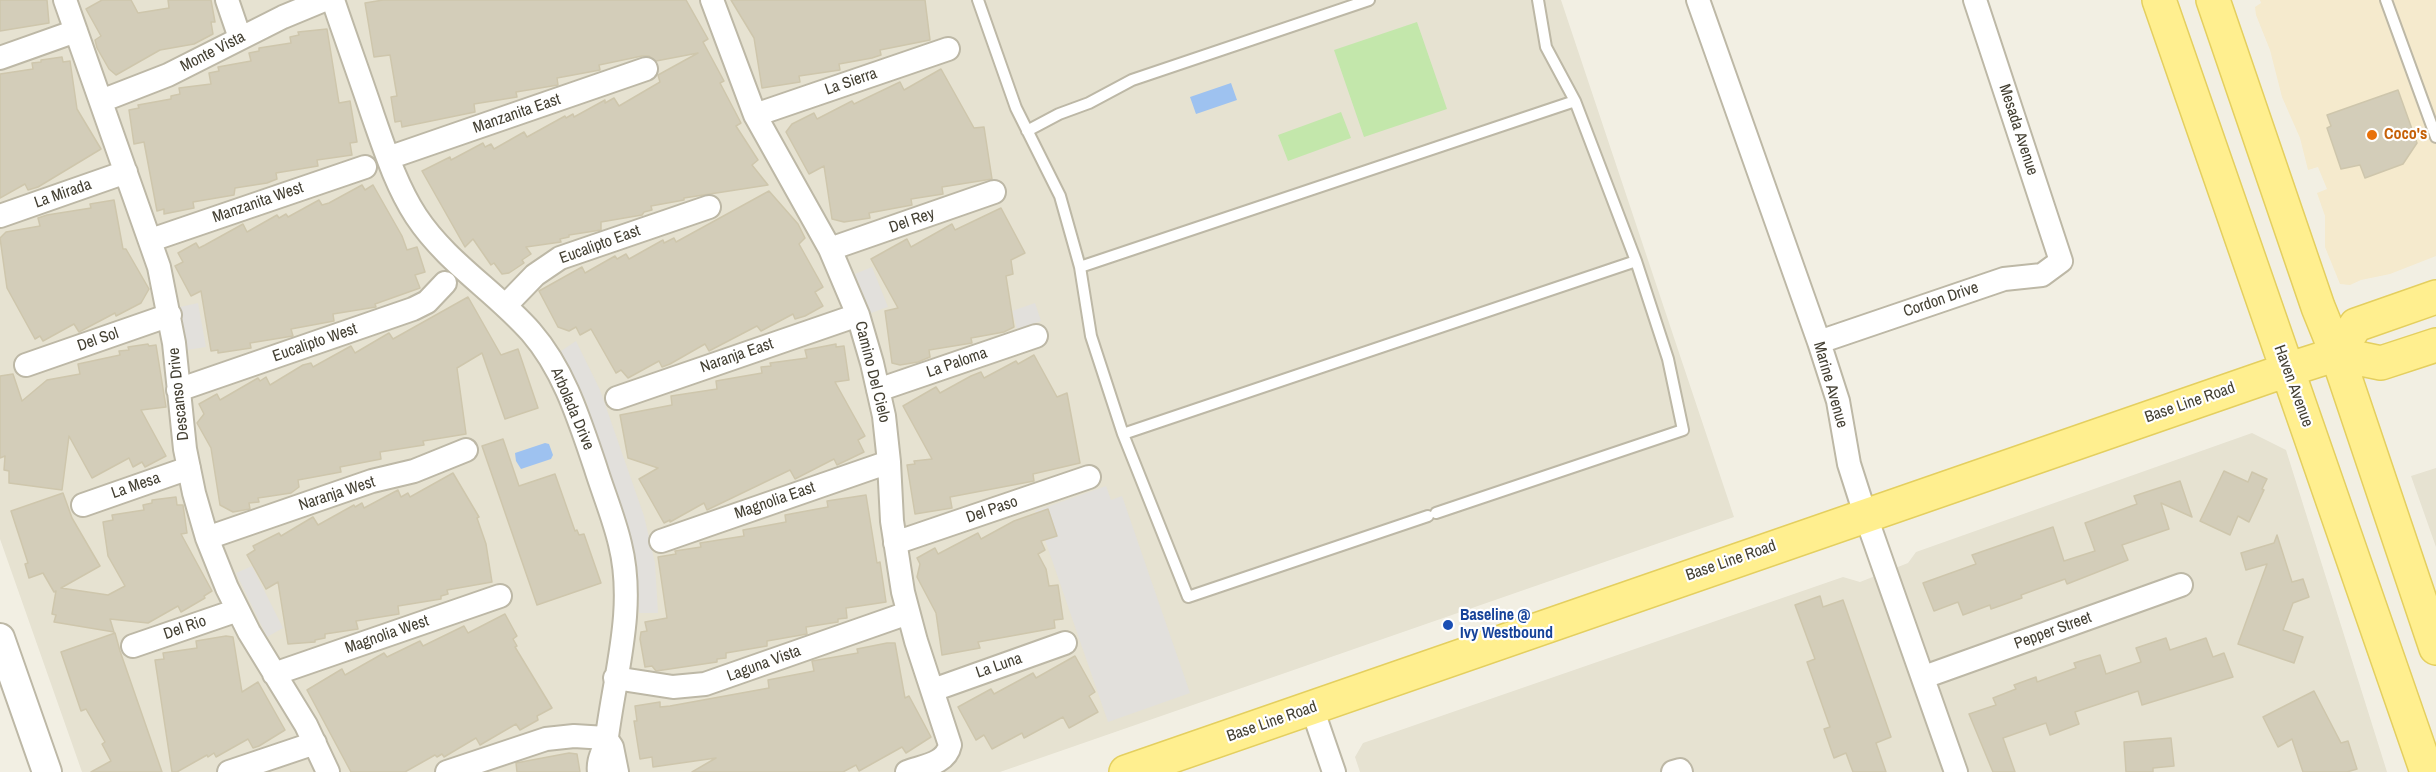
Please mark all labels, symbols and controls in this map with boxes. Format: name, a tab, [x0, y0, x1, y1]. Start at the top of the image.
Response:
street label: Monte Vista	[178, 28, 248, 76]
street label: La Sierra	[822, 64, 880, 100]
street label: Mesada Avenue	[1994, 82, 2042, 178]
street label: Manzanita East	[471, 90, 563, 138]
place label: Coco's	[2384, 125, 2427, 145]
marker: Coco's	[2365, 128, 2379, 142]
street label: La Mirada	[32, 175, 94, 213]
street label: Manzanita West	[210, 179, 306, 227]
street label: Del Rey	[887, 204, 937, 238]
street label: Eucalipto East	[557, 222, 643, 268]
street label: Cordon Drive	[1901, 278, 1981, 322]
street label: Camino Del Cielo	[850, 319, 894, 425]
street label: Eucalipto West	[270, 320, 360, 366]
street label: Del Sol	[75, 324, 121, 356]
street label: Naranja East	[698, 335, 776, 377]
street label: Marine Avenue	[1809, 340, 1851, 430]
street label: Haven Avenue	[2269, 342, 2317, 430]
street label: La Paloma	[924, 344, 990, 382]
street label: Descanso Drive	[165, 347, 193, 441]
street label: Arbolada Drive	[546, 365, 598, 453]
street label: Base Line Road	[2142, 379, 2238, 427]
street label: La Mesa	[109, 469, 163, 503]
street label: Naranja West	[296, 473, 378, 515]
street label: Magnolia East	[732, 478, 818, 524]
street label: Del Paso	[964, 492, 1020, 528]
street label: Base Line Road	[1683, 537, 1779, 585]
place label: Baseline @ Ivy Westbound	[1460, 606, 1553, 644]
street label: Pepper Street	[2012, 608, 2094, 654]
street label: Del Rio	[161, 612, 209, 644]
street label: Magnolia West	[343, 612, 431, 658]
marker: Baseline @ Ivy Westbound	[1441, 618, 1455, 632]
street label: Laguna Vista	[724, 642, 804, 686]
street label: La Luna	[973, 649, 1025, 683]
street label: Base Line Road	[1224, 698, 1320, 746]

